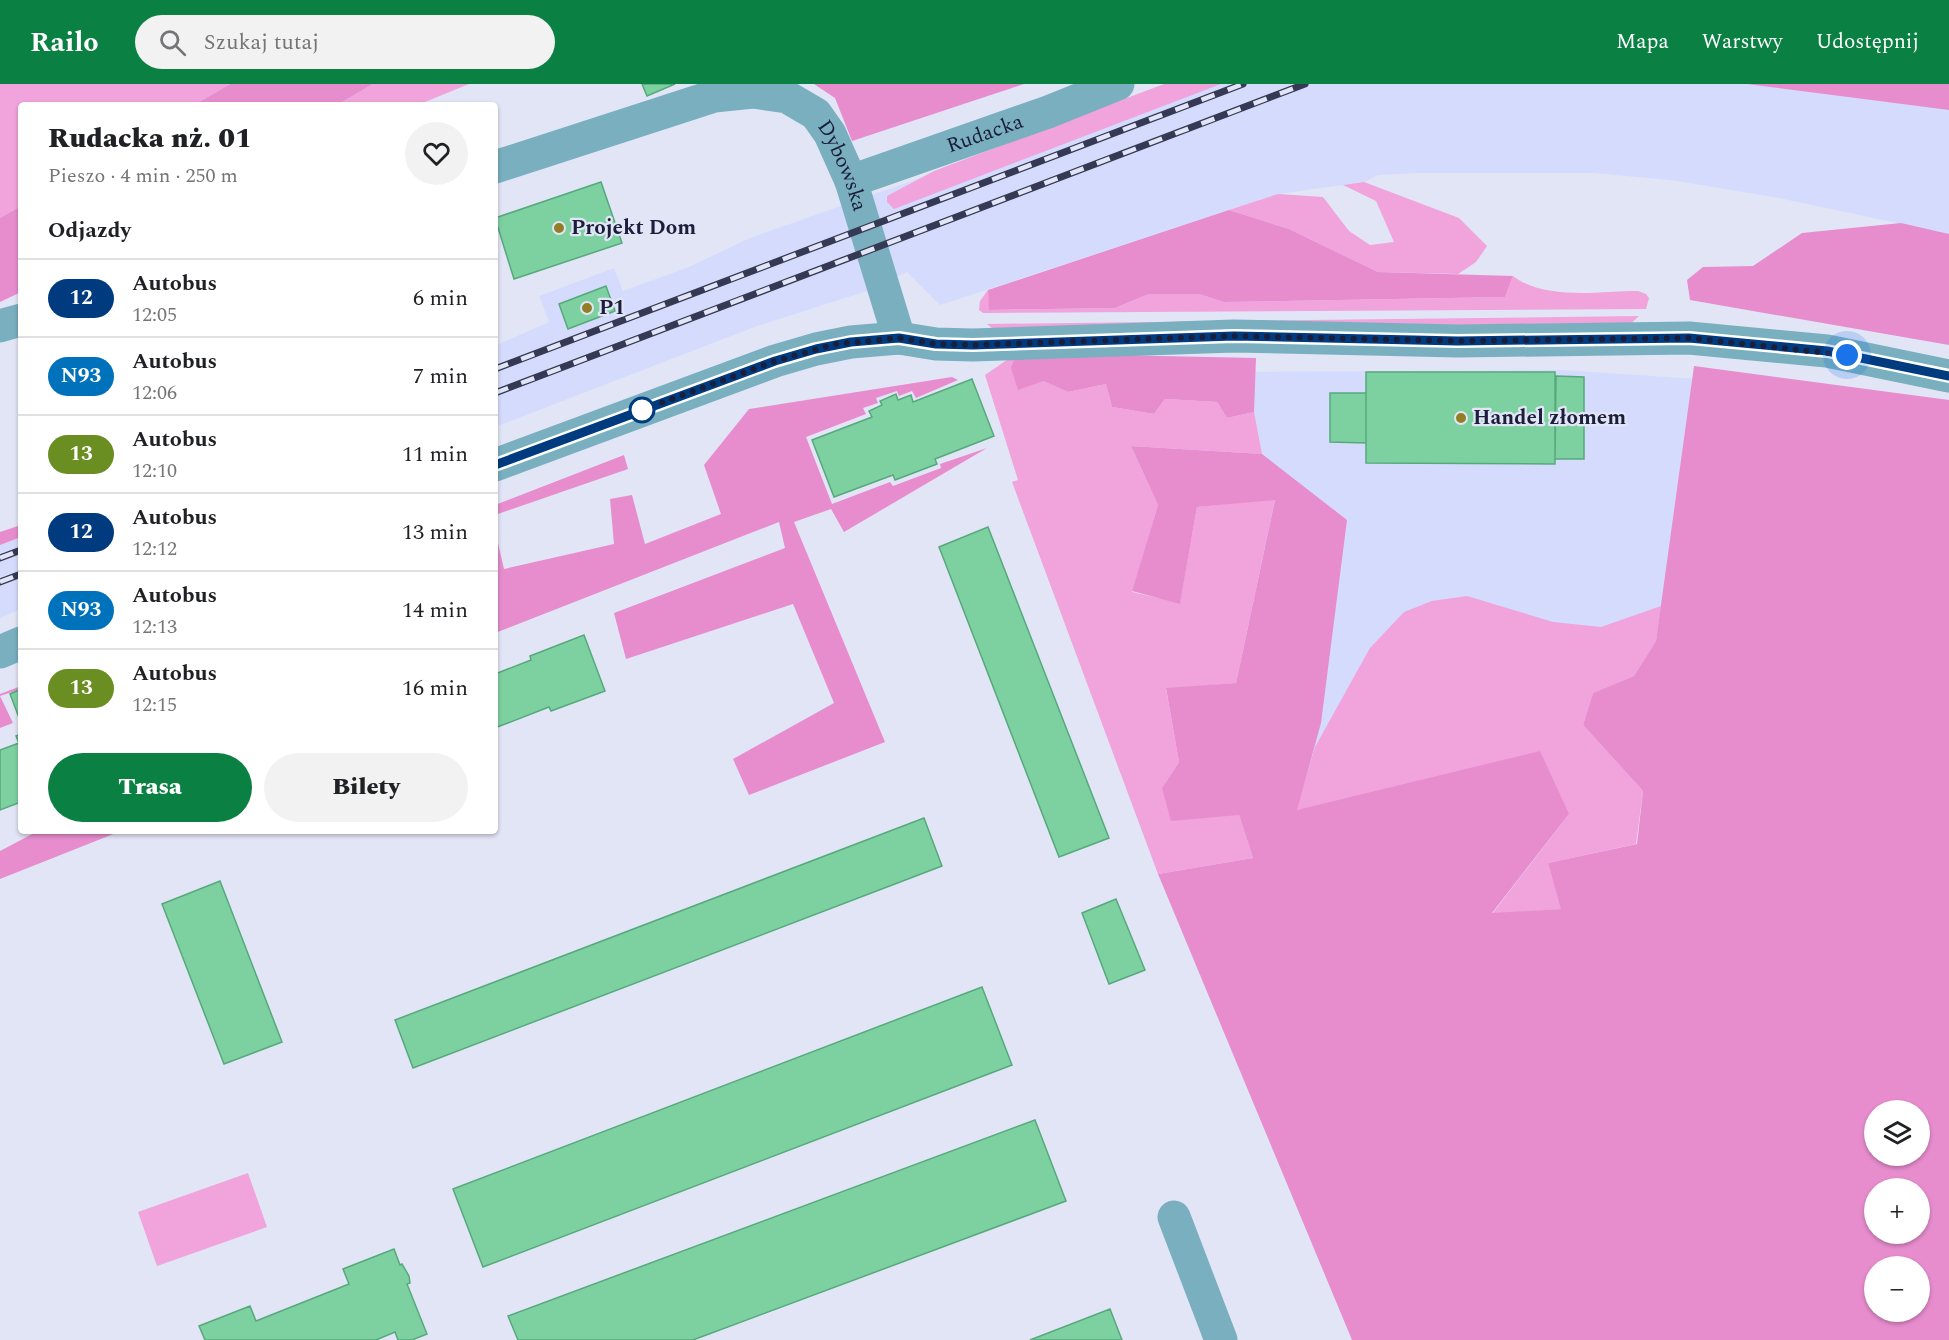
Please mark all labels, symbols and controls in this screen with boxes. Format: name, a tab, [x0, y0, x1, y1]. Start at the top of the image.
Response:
search box	[135, 15, 555, 69]
text: Railo	[30, 21, 99, 64]
icon: search	[156, 26, 189, 59]
text: Szukaj tutaj	[204, 26, 319, 59]
text: Mapa	[1616, 26, 1669, 58]
text: Warstwy	[1702, 26, 1783, 58]
text: Udostępnij	[1816, 26, 1919, 58]
street label: Rudacka	[942, 106, 1028, 162]
street label: Dybowska	[809, 113, 876, 216]
text: Rudacka nż. 01	[48, 117, 252, 160]
button: heart	[405, 122, 468, 185]
text: Pieszo · 4 min · 250 m	[48, 161, 238, 191]
place label: Projekt Dom	[571, 212, 696, 244]
text: Odjazdy	[48, 214, 131, 247]
marker: Projekt Dom	[552, 221, 566, 235]
text: Autobus	[132, 267, 217, 300]
text: 12	[69, 282, 93, 314]
text: 6 min	[413, 282, 468, 315]
place label: P1	[599, 292, 625, 324]
text: 12:05	[132, 300, 177, 330]
marker: P1	[580, 301, 594, 315]
your location	[1832, 340, 1862, 370]
text: Autobus	[132, 345, 217, 378]
text: N93	[61, 360, 101, 392]
text: 7 min	[413, 360, 468, 393]
text: 12:06	[132, 378, 177, 408]
unlabelled marker	[629, 397, 655, 423]
place label: Handel złomem	[1473, 402, 1626, 434]
marker: Handel złomem	[1454, 411, 1468, 425]
text: Autobus	[132, 423, 217, 456]
text: 13	[69, 438, 93, 470]
text: 11 min	[402, 438, 468, 471]
text: 12:10	[132, 456, 177, 486]
text: Autobus	[132, 501, 217, 534]
text: 12	[69, 516, 93, 548]
text: 13 min	[402, 516, 468, 549]
text: 12:12	[132, 534, 177, 564]
text: Autobus	[132, 579, 217, 612]
text: N93	[61, 594, 101, 626]
text: 14 min	[402, 594, 468, 627]
text: 12:13	[132, 612, 177, 642]
text: Autobus	[132, 657, 217, 690]
text: 13	[69, 672, 93, 704]
text: 16 min	[402, 672, 468, 705]
text: 12:15	[132, 690, 177, 720]
button: Trasa	[48, 753, 252, 822]
button: Bilety	[264, 753, 468, 822]
map controls	[1864, 1100, 1930, 1322]
button: layers	[1864, 1100, 1930, 1166]
button: +	[1864, 1178, 1930, 1244]
button: −	[1864, 1256, 1930, 1322]

